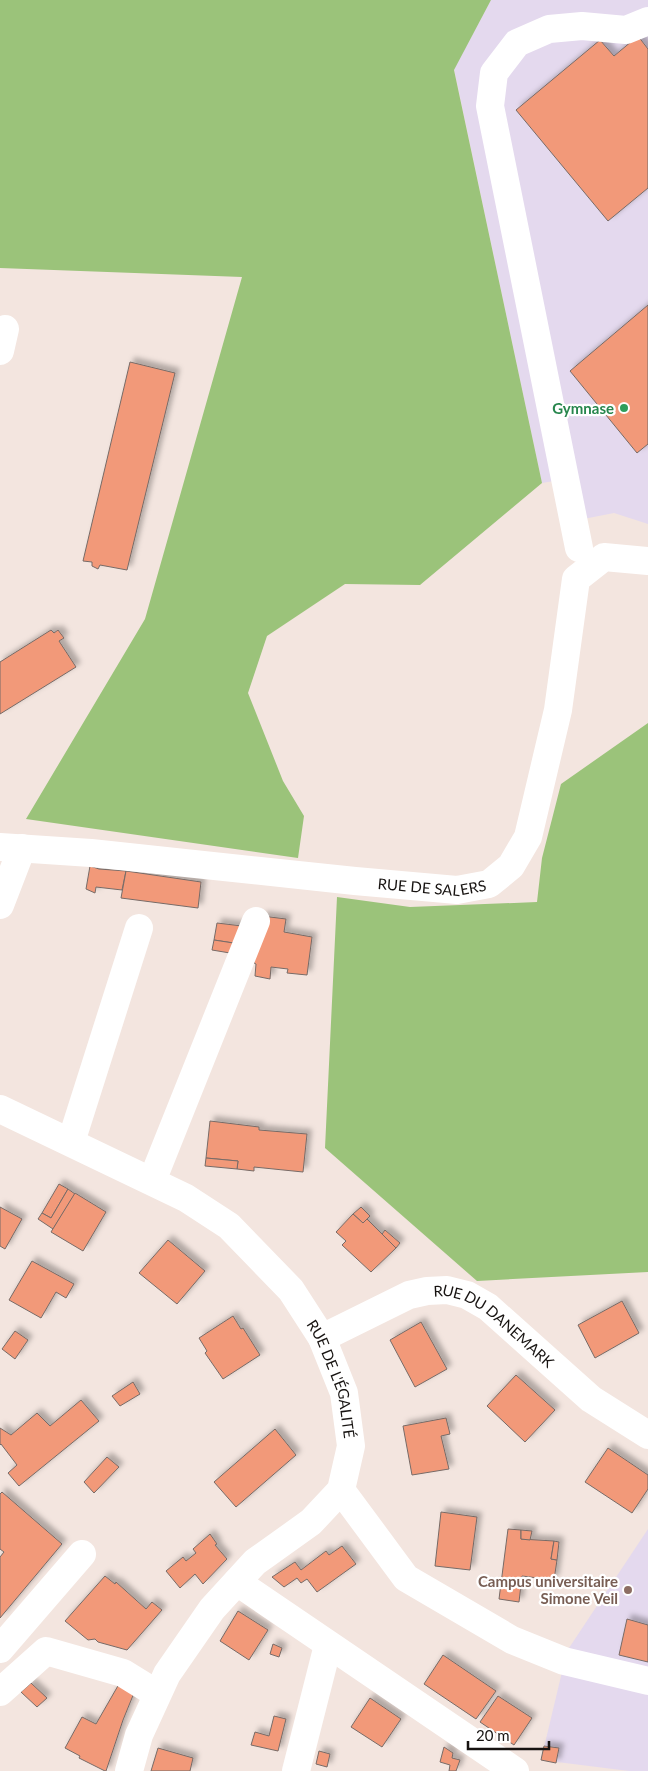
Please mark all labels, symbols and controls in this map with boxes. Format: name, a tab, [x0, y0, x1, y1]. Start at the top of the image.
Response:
place label: Gymnase	[552, 399, 614, 417]
marker: Gymnase	[618, 402, 630, 414]
street label: RUE DE SALERS	[377, 874, 488, 899]
street label: RUE DU DANEMARK	[433, 1280, 558, 1371]
street label: RUE DE L'ÉGALITÉ	[303, 1316, 359, 1439]
place label: Campus universitaire Simone Veil	[478, 1572, 618, 1607]
marker: Campus universitaire Simone Veil	[622, 1584, 634, 1596]
scale bar	[468, 1718, 549, 1750]
text: 20 m	[476, 1726, 510, 1744]

